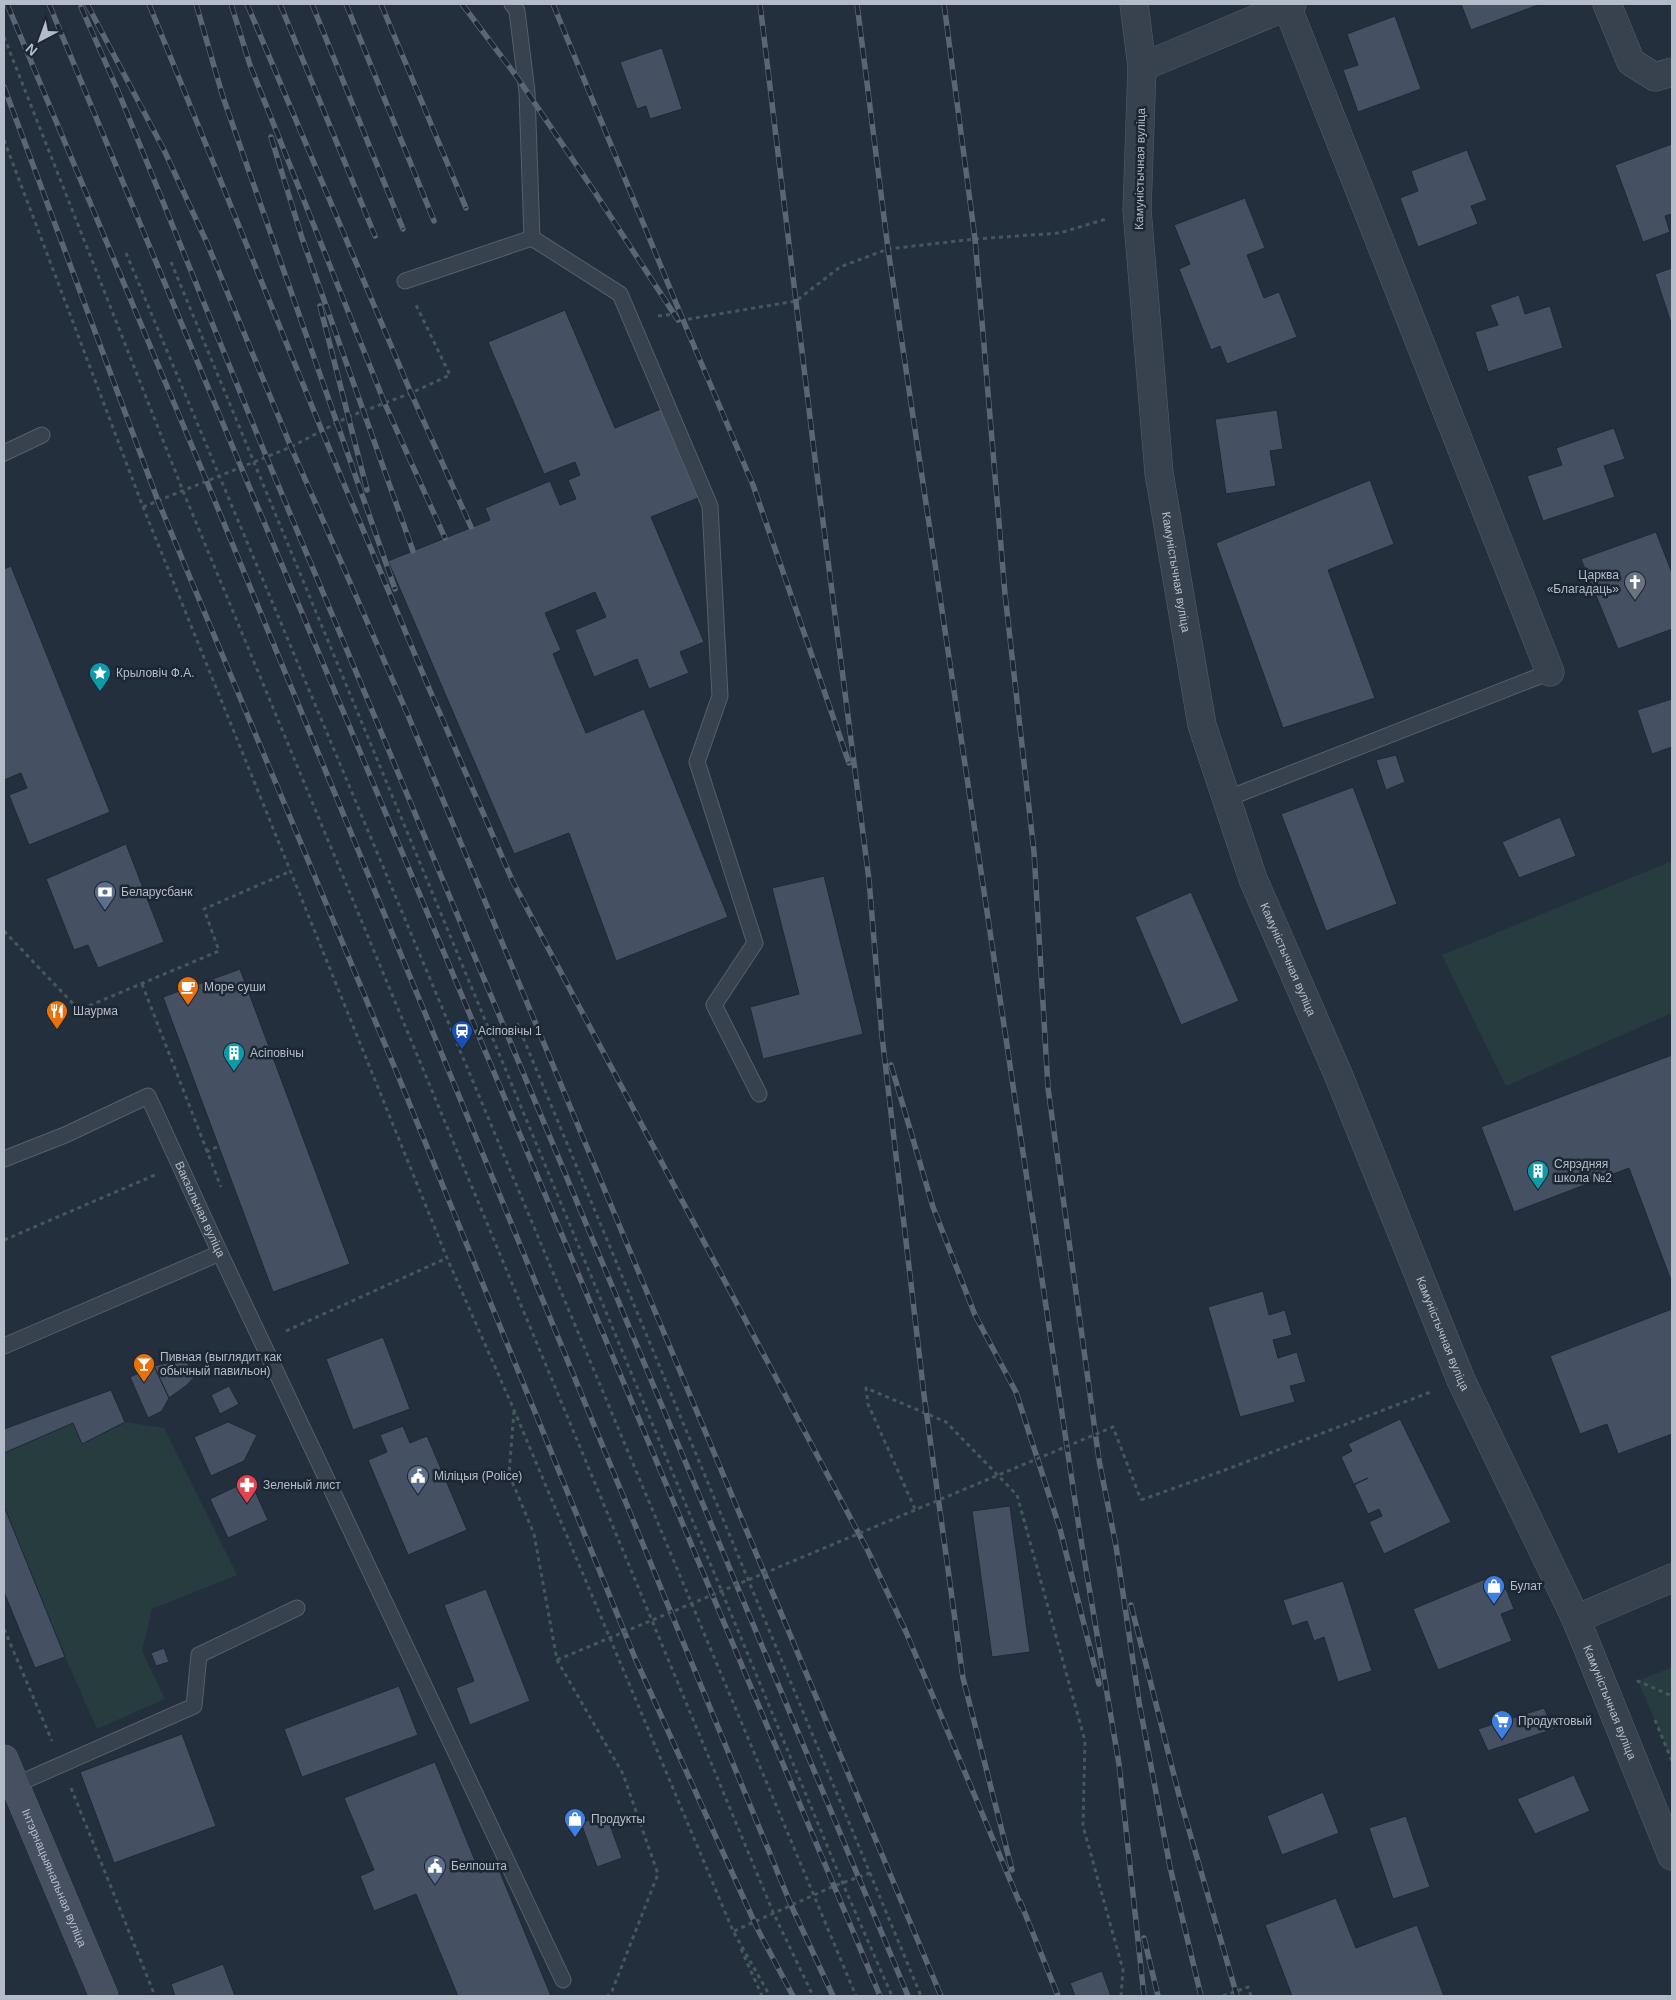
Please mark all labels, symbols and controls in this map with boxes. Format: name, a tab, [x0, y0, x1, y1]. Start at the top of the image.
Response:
north arrow	[15, 15, 65, 65]
text: N	[22, 40, 41, 59]
street label: Камуністычная вуліца	[1132, 108, 1148, 230]
street label: Камуністычная вуліца	[1159, 511, 1193, 634]
place label: Царква «Благадаць»	[1547, 568, 1619, 596]
church icon: Царква «Благадаць»	[1623, 570, 1647, 601]
place icon: Крыловіч Ф.А.	[88, 661, 112, 692]
place label: Крыловіч Ф.А.	[116, 666, 195, 680]
bank icon: Беларусбанк	[93, 880, 117, 911]
place label: Беларусбанк	[121, 885, 193, 899]
street label: Камуністычная вуліца	[1257, 901, 1319, 1018]
cafe icon: Море суши	[176, 975, 200, 1006]
place label: Море суши	[204, 980, 266, 994]
restaurant icon: Шаурма	[45, 999, 69, 1030]
place label: Шаурма	[73, 1004, 118, 1018]
station icon: Асіповічы 1	[450, 1019, 474, 1050]
place label: Асіповічы 1	[478, 1024, 542, 1038]
building icon: Асіповічы	[222, 1041, 246, 1072]
place label: Асіповічы	[250, 1046, 304, 1060]
place label: Сярэдняя школа №2	[1554, 1157, 1612, 1185]
street label: Вакзальная вуліца	[172, 1159, 228, 1260]
building icon: Сярэдняя школа №2	[1526, 1159, 1550, 1190]
street label: Камуністычная вуліца	[1413, 1274, 1472, 1393]
place label: Пивная (выглядит как обычный павильон)	[160, 1350, 282, 1378]
bar icon: Пивная (выглядит как обычный павильон)	[132, 1352, 156, 1383]
public building icon: Міліцыя (Police)	[406, 1464, 430, 1495]
place label: Міліцыя (Police)	[434, 1469, 522, 1483]
pharmacy icon: Зеленый лист	[235, 1473, 259, 1504]
place label: Зеленый лист	[263, 1478, 341, 1492]
shop icon: Булат	[1482, 1574, 1506, 1605]
place label: Булат	[1510, 1579, 1543, 1593]
street label: Камуністычная вуліца	[1580, 1643, 1639, 1762]
supermarket icon: Продуктовый	[1490, 1709, 1514, 1740]
place label: Продуктовый	[1518, 1714, 1592, 1728]
street label: Інтэрнацыянальная вуліца	[19, 1807, 90, 1949]
shop icon: Продукты	[563, 1807, 587, 1838]
place label: Продукты	[591, 1812, 645, 1826]
public building icon: Белпошта	[423, 1854, 447, 1885]
place label: Белпошта	[451, 1859, 507, 1873]

